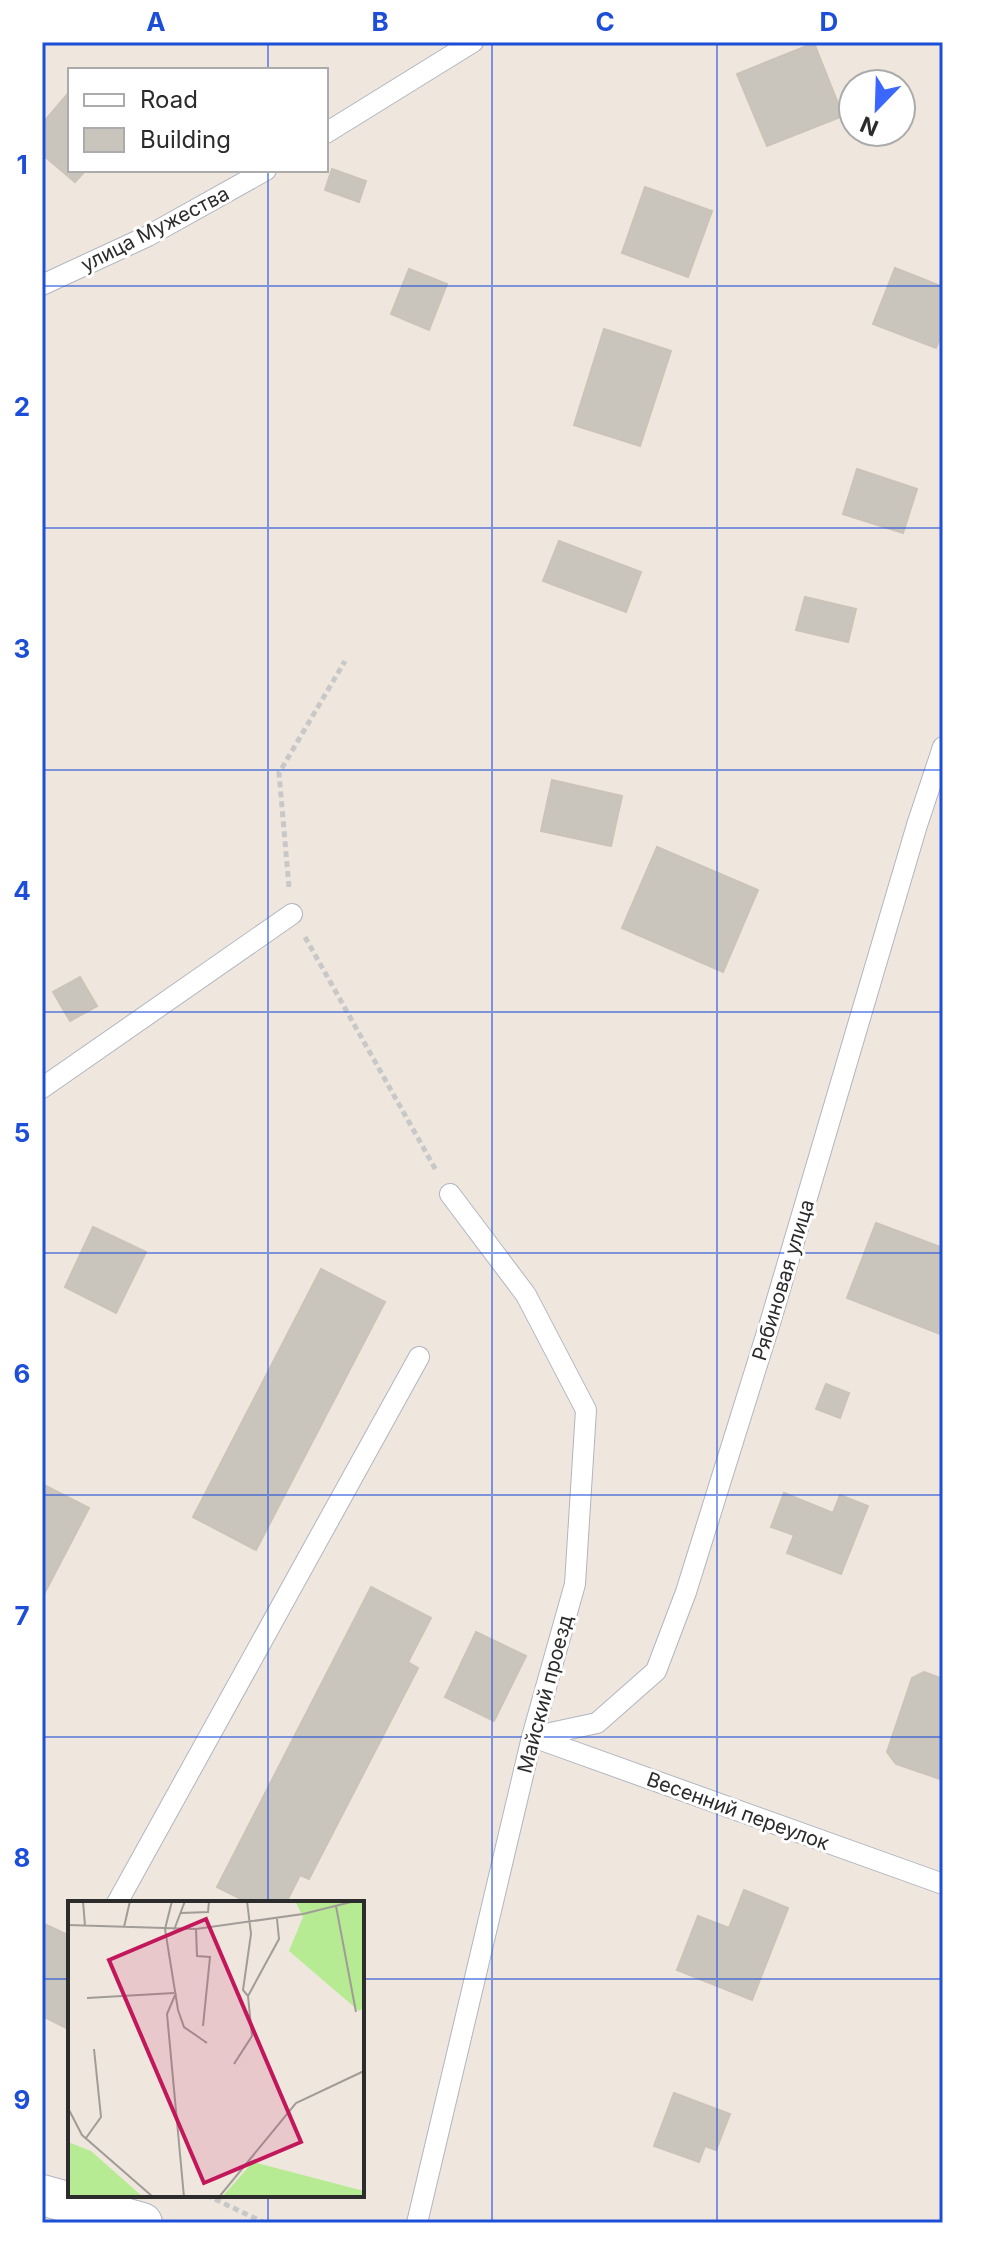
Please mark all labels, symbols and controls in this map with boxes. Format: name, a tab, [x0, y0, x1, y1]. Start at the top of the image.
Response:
text: A	[146, 6, 166, 37]
text: B	[371, 6, 389, 37]
text: C	[595, 6, 615, 37]
text: D	[820, 6, 838, 37]
legend	[68, 68, 328, 172]
north arrow	[837, 68, 917, 148]
text: Road	[140, 85, 198, 114]
text: N	[856, 111, 882, 142]
text: Building	[140, 125, 231, 154]
text: 1	[16, 149, 28, 180]
street label: улица Мужества	[77, 181, 233, 277]
text: 2	[14, 391, 30, 422]
text: 3	[14, 633, 30, 664]
text: 4	[13, 875, 31, 906]
text: 5	[14, 1117, 30, 1148]
street label: Рябиновая улица	[747, 1196, 819, 1364]
text: 6	[14, 1358, 30, 1389]
text: 7	[14, 1600, 30, 1631]
street label: Майский проезд	[512, 1612, 578, 1776]
street label: Весенний переулок	[644, 1767, 833, 1855]
text: 8	[14, 1842, 30, 1873]
inset map	[68, 1901, 364, 2197]
text: 9	[14, 2084, 30, 2115]

